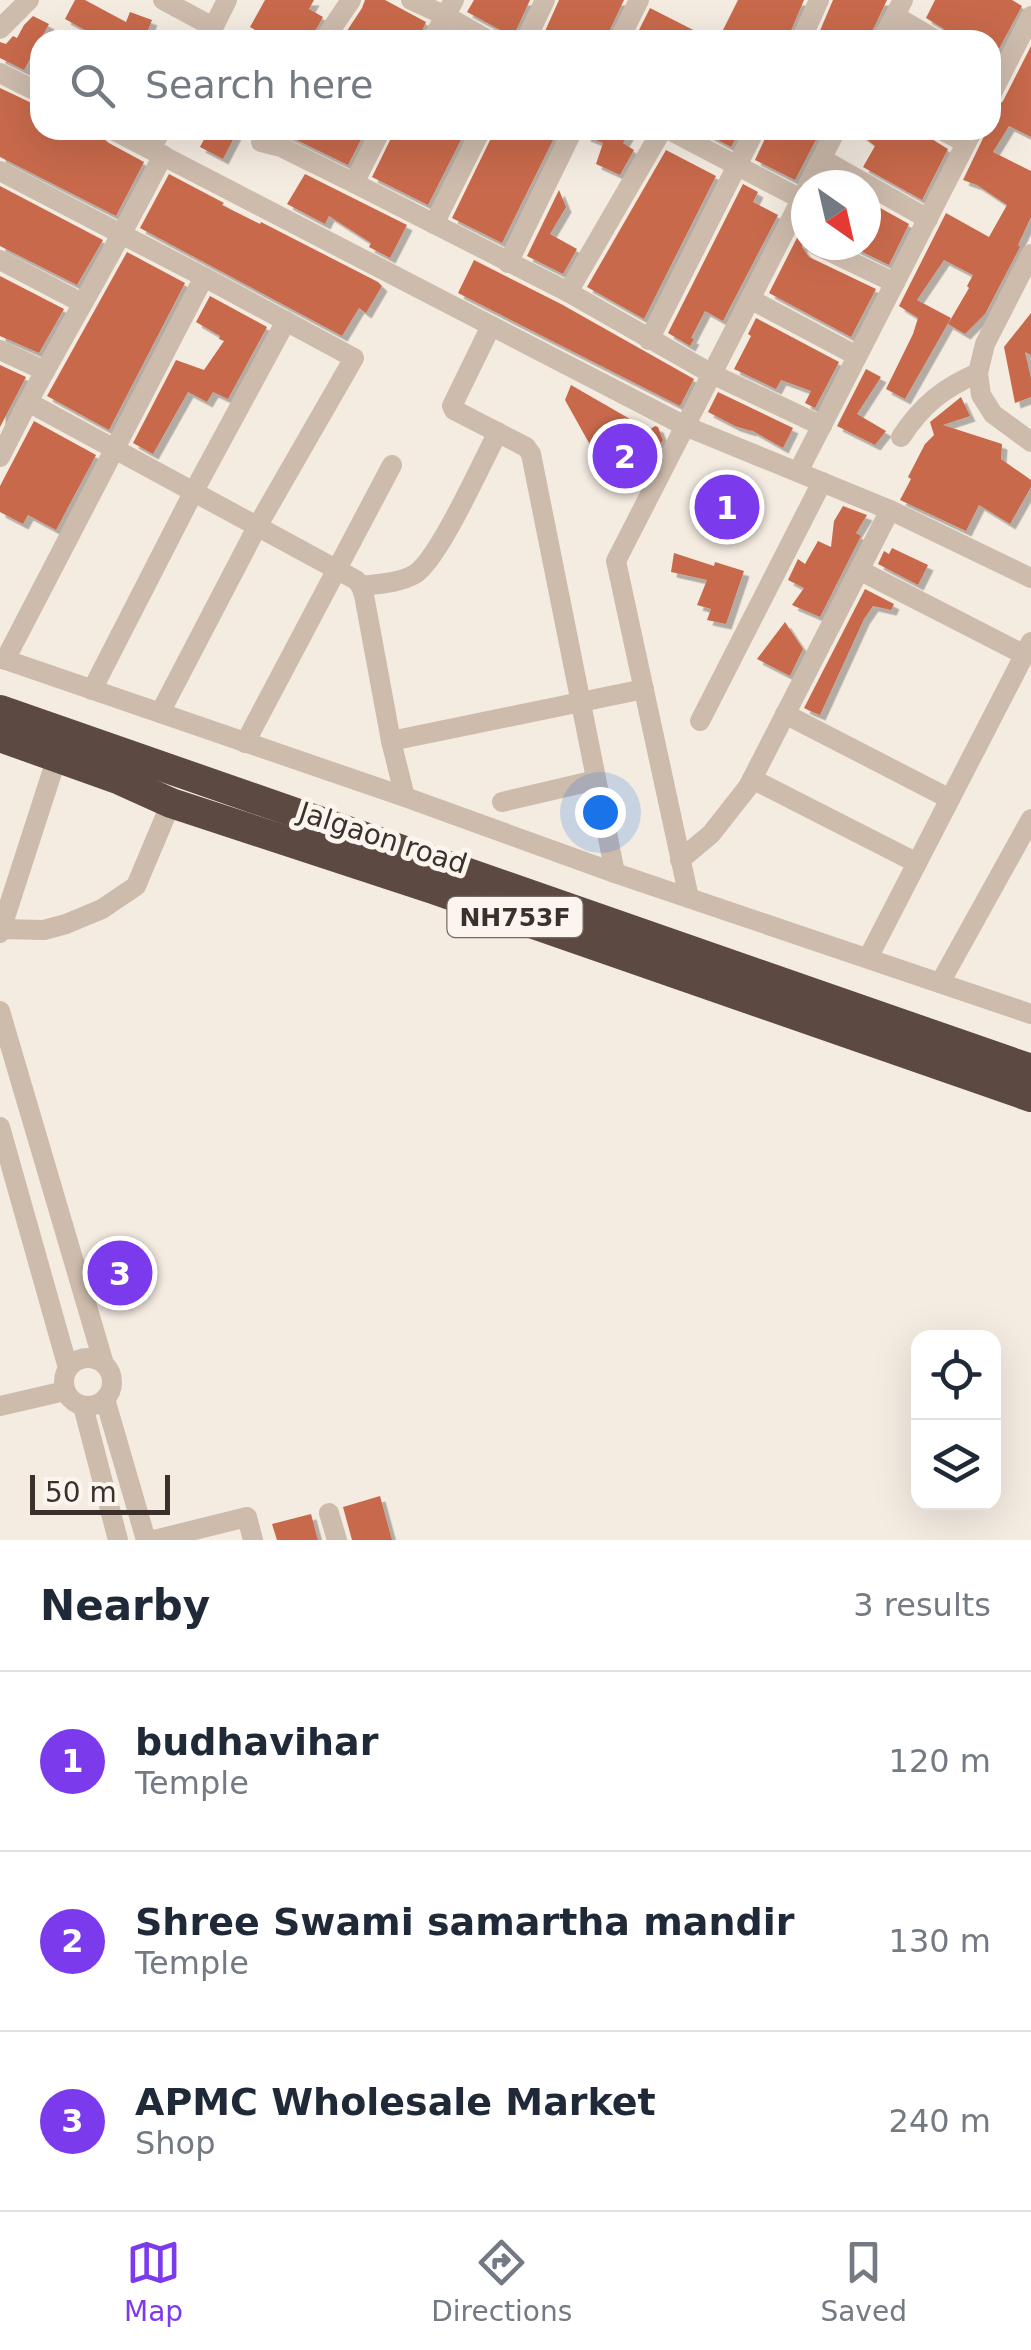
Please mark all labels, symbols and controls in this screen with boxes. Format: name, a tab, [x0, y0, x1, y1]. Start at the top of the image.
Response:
search box	[30, 30, 1001, 140]
icon: search	[65, 58, 120, 113]
text: Search here	[145, 63, 373, 107]
north arrow	[791, 170, 881, 260]
pin: 2	[592, 418, 658, 494]
pin: 1	[694, 470, 760, 544]
your location	[575, 787, 626, 838]
street label: Jalgaon road	[293, 795, 471, 881]
road number: NH753F	[448, 897, 582, 937]
pin: 3	[88, 1236, 152, 1310]
map controls	[911, 1330, 1001, 1510]
button: locate	[911, 1330, 1001, 1420]
button: layers	[911, 1420, 1001, 1510]
scale bar	[30, 1470, 170, 1514]
text: 50 m	[45, 1476, 117, 1509]
text: Nearby	[40, 1581, 210, 1630]
text: 3 results	[853, 1586, 991, 1624]
text: budhavihar	[135, 1720, 378, 1764]
text: 1	[61, 1742, 84, 1780]
text: 120 m	[889, 1742, 991, 1780]
text: Temple	[135, 1764, 249, 1802]
text: Shree Swami samartha mandir	[135, 1900, 795, 1944]
text: 2	[61, 1922, 84, 1960]
text: 130 m	[889, 1922, 991, 1960]
text: Temple	[135, 1944, 249, 1982]
text: APMC Wholesale Market	[135, 2080, 656, 2124]
text: 3	[61, 2102, 84, 2140]
text: 240 m	[889, 2102, 991, 2140]
text: Shop	[135, 2124, 215, 2162]
tab: Map	[124, 2235, 183, 2328]
tab: Directions	[431, 2235, 572, 2328]
tab: Saved	[820, 2235, 907, 2328]

